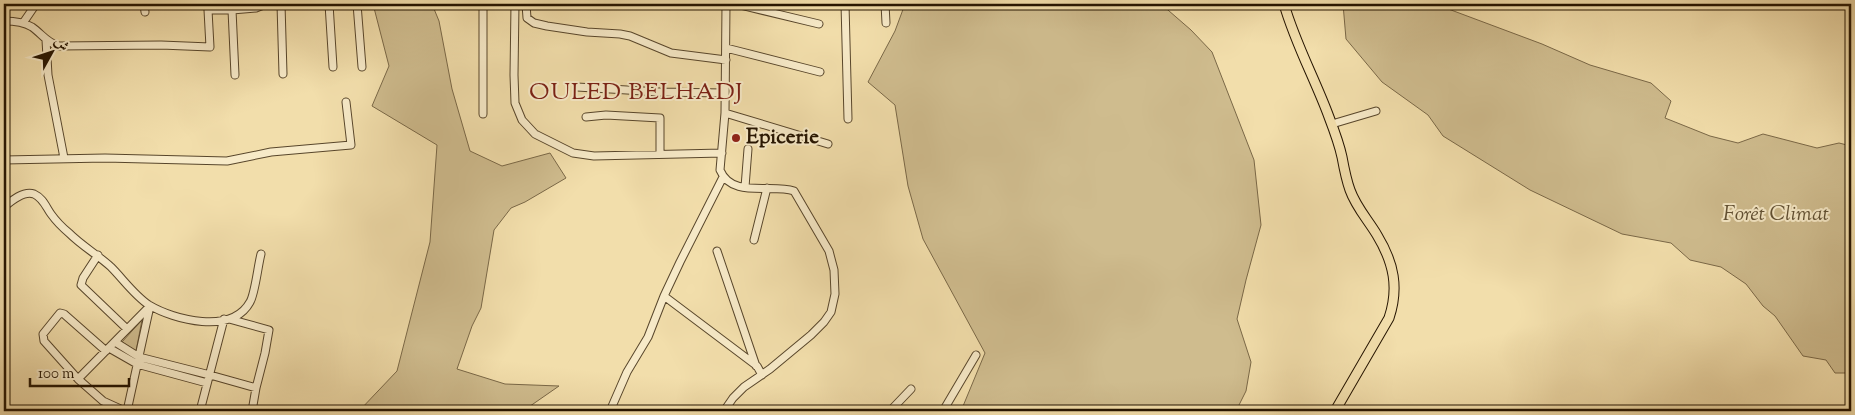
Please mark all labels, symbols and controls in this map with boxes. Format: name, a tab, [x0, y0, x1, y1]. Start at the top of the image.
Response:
north arrow	[28, 28, 78, 78]
text: ش	[48, 33, 73, 57]
district label: OULED BELHADJ	[529, 76, 743, 110]
place label: Epicerie	[746, 123, 819, 153]
marker: Epicerie	[730, 132, 742, 144]
park label: Forêt Climat	[1723, 200, 1829, 230]
scale bar	[30, 355, 129, 387]
text: 100 m	[38, 364, 75, 385]

